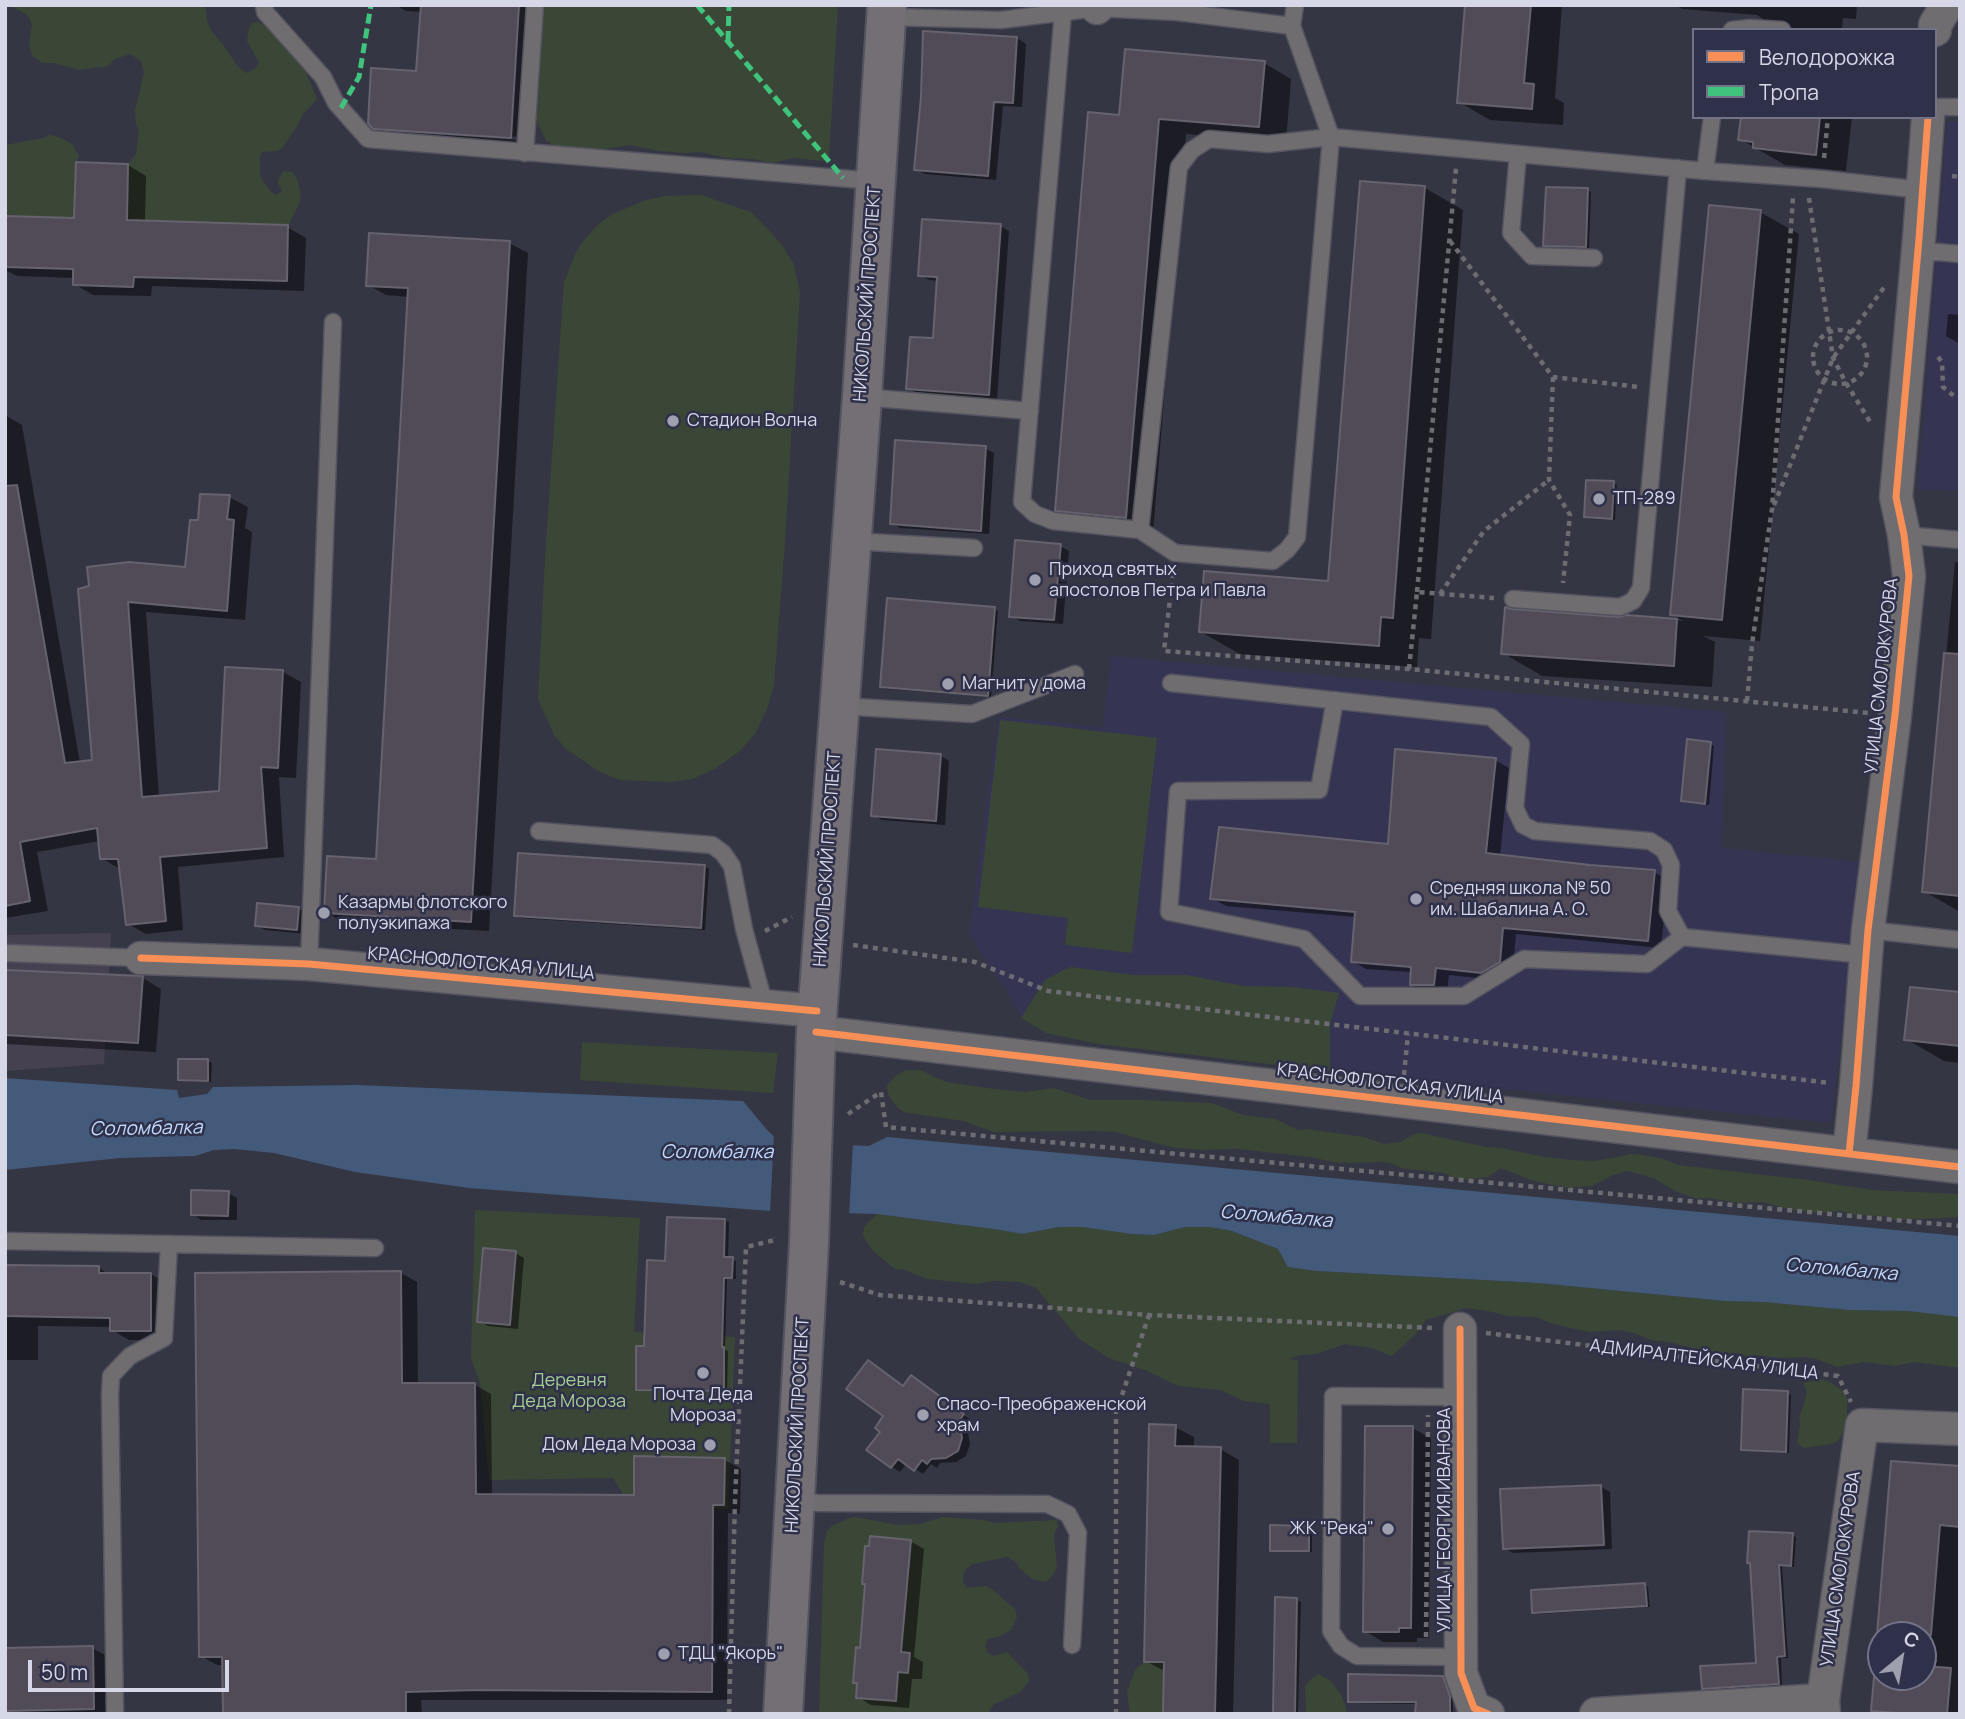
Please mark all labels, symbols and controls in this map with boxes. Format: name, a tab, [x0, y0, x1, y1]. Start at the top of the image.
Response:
legend	[1692, 28, 1937, 119]
text: Велодорожка	[1759, 43, 1895, 71]
text: Тропа	[1759, 78, 1819, 106]
street label: НИКОЛЬСКИЙ ПРОСПЕКТ	[850, 185, 886, 403]
place label: Стадион Волна	[687, 410, 817, 432]
marker: Стадион Волна	[665, 413, 681, 429]
place label: ТП-289	[1613, 488, 1676, 510]
marker: ТП-289	[1591, 491, 1607, 507]
place label: Приход святых апостолов Петра и Павла	[1049, 559, 1266, 602]
marker: Приход святых апостолов Петра и Павла	[1027, 572, 1043, 588]
street label: УЛИЦА СМОЛОКУРОВА	[1861, 577, 1903, 775]
place label: Магнит у дома	[962, 673, 1086, 695]
marker: Магнит у дома	[940, 676, 956, 692]
street label: НИКОЛЬСКИЙ ПРОСПЕКТ	[810, 750, 846, 968]
place label: Средняя школа № 50 им. Шабалина А. О.	[1430, 878, 1611, 920]
marker: Средняя школа № 50 им. Шабалина А. О.	[1408, 891, 1424, 907]
place label: Казармы флотского полуэкипажа	[338, 892, 507, 934]
marker: Казармы флотского полуэкипажа	[316, 905, 332, 921]
street label: КРАСНОФЛОТСКАЯ УЛИЦА	[367, 943, 595, 985]
street label: КРАСНОФЛОТСКАЯ УЛИЦА	[1276, 1059, 1504, 1109]
water label: Соломбалка	[89, 1117, 203, 1141]
water label: Соломбалка	[661, 1142, 773, 1164]
water label: Соломбалка	[1219, 1201, 1333, 1233]
water label: Соломбалка	[1784, 1254, 1898, 1286]
street label: НИКОЛЬСКИЙ ПРОСПЕКТ	[782, 1316, 814, 1534]
street label: АДМИРАЛТЕЙСКАЯ УЛИЦА	[1588, 1335, 1820, 1385]
marker: Почта Деда Мороза	[695, 1365, 711, 1381]
park label: Деревня Деда Мороза	[512, 1370, 626, 1412]
place label: Почта Деда Мороза	[653, 1384, 753, 1426]
place label: Спасо-Преображенской храм	[937, 1394, 1146, 1436]
marker: Спасо-Преображенской храм	[915, 1407, 931, 1423]
street label: УЛИЦА ГЕОРГИЯ ИВАНОВА	[1434, 1407, 1456, 1633]
place label: Дом Деда Мороза	[542, 1434, 696, 1456]
marker: Дом Деда Мороза	[702, 1437, 718, 1453]
street label: УЛИЦА СМОЛОКУРОВА	[1817, 1470, 1865, 1668]
place label: ЖК "Река"	[1290, 1518, 1374, 1540]
marker: ЖК "Река"	[1380, 1521, 1396, 1537]
north arrow	[1867, 1621, 1937, 1691]
text: С	[1899, 1625, 1924, 1654]
place label: ТДЦ "Якорь"	[678, 1643, 783, 1665]
scale bar	[32, 1646, 233, 1690]
marker: ТДЦ "Якорь"	[656, 1646, 672, 1662]
text: 50 m	[41, 1658, 88, 1686]

